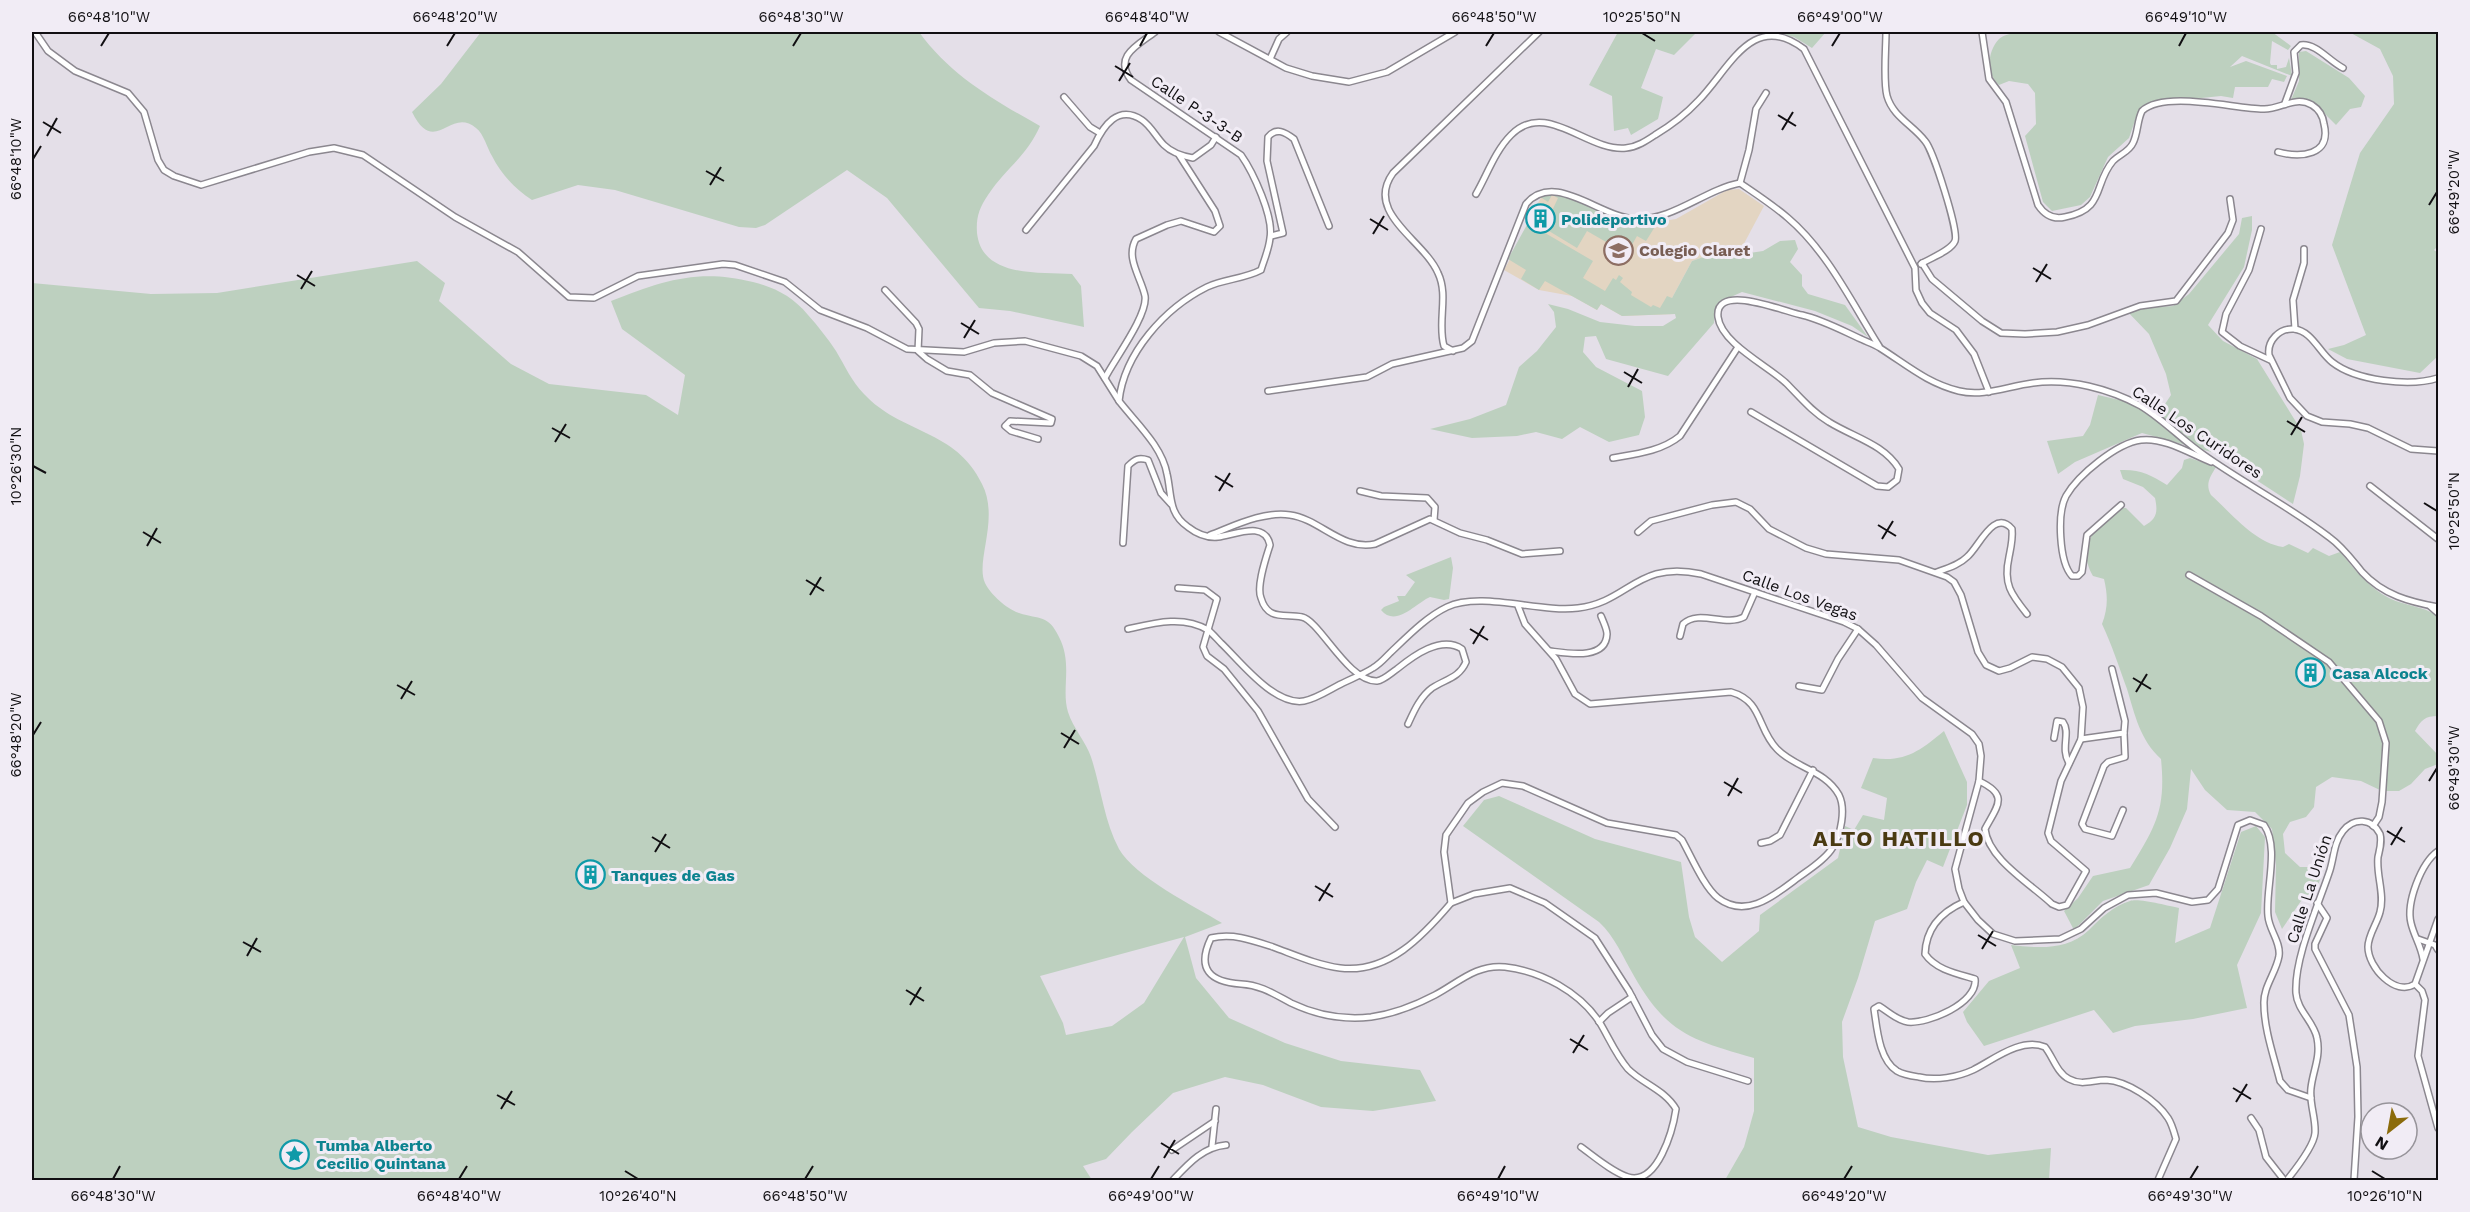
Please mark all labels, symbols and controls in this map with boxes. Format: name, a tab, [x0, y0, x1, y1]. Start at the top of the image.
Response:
text: 66°48'10"W	[68, 8, 150, 26]
text: 66°48'20"W	[412, 8, 498, 26]
text: 66°48'30"W	[758, 8, 844, 26]
text: 66°48'40"W	[1105, 8, 1189, 26]
text: 66°48'50"W	[1451, 8, 1537, 26]
text: 10°25'50"N	[1603, 8, 1681, 26]
text: 66°49'00"W	[1797, 8, 1883, 26]
text: 66°49'10"W	[2145, 8, 2227, 26]
street label: Calle P-3-3-B	[1147, 71, 1247, 147]
text: 66°48'10"W	[7, 118, 25, 200]
text: 66°49'20"W	[2445, 149, 2463, 235]
building icon: Polideportivo	[1524, 203, 1556, 235]
place label: Polideportivo	[1561, 210, 1667, 229]
school or university icon: Colegio Claret	[1602, 234, 1634, 266]
place label: Colegio Claret	[1639, 241, 1750, 260]
street label: Calle Los Curidores	[2128, 381, 2266, 483]
text: 10°26'30"N	[7, 427, 25, 505]
text: 10°25'50"N	[2445, 472, 2463, 550]
street label: Calle Los Vegas	[1740, 565, 1860, 625]
building icon: Casa Alcock	[2295, 657, 2327, 689]
place label: Casa Alcock	[2332, 664, 2428, 683]
text: 66°48'20"W	[7, 692, 25, 778]
text: 66°49'30"W	[2445, 725, 2463, 811]
district label: ALTO HATILLO	[1813, 826, 1985, 851]
street label: Calle La Unión	[2282, 832, 2336, 946]
building icon: Tanques de Gas	[574, 859, 606, 891]
place label: Tanques de Gas	[611, 866, 735, 885]
north arrow	[2359, 1101, 2419, 1161]
text: N	[2372, 1132, 2392, 1155]
place label: Tumba Alberto Cecilio Quintana	[316, 1136, 446, 1173]
place icon: Tumba Alberto Cecilio Quintana	[279, 1138, 311, 1170]
text: 66°48'30"W	[70, 1187, 156, 1205]
text: 66°48'40"W	[417, 1187, 501, 1205]
text: 10°26'40"N	[599, 1187, 677, 1205]
text: 66°48'50"W	[762, 1187, 848, 1205]
text: 66°49'00"W	[1108, 1187, 1194, 1205]
text: 66°49'10"W	[1457, 1187, 1539, 1205]
text: 66°49'20"W	[1801, 1187, 1887, 1205]
text: 66°49'30"W	[2147, 1187, 2233, 1205]
text: 10°26'10"N	[2347, 1187, 2423, 1205]

